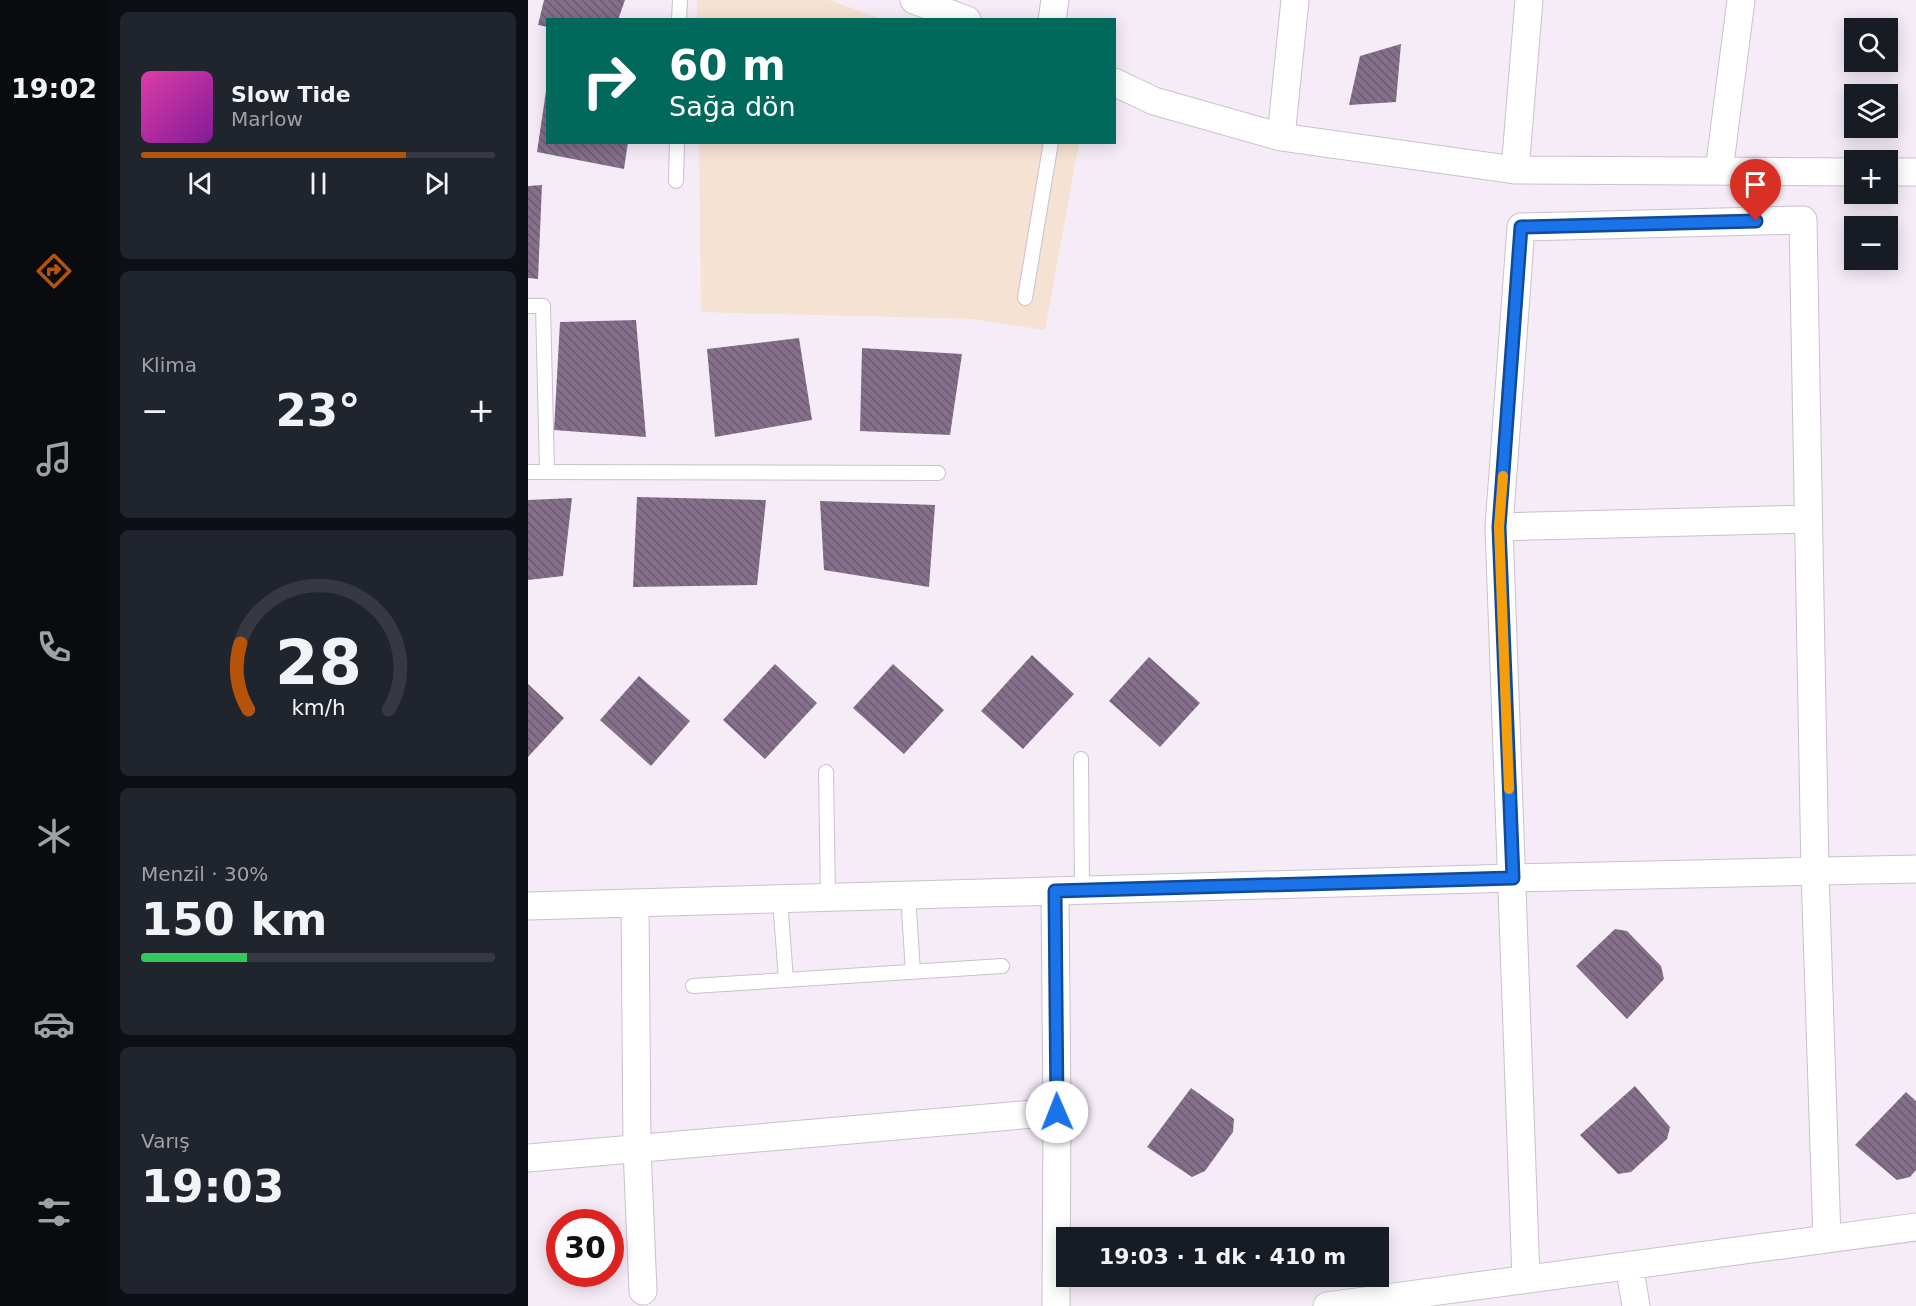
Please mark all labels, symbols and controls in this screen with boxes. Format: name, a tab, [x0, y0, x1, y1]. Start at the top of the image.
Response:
map controls	[1844, 18, 1898, 270]
button: search	[1844, 18, 1898, 72]
text: 60 m	[669, 41, 786, 90]
icon: right	[570, 42, 648, 120]
text: 19:02	[11, 73, 97, 104]
text: Slow Tide	[231, 82, 351, 107]
button: layers	[1844, 84, 1898, 138]
text: Sağa dön	[669, 91, 796, 122]
text: Marlow	[231, 107, 303, 131]
button: +	[1844, 150, 1898, 204]
pin	[1730, 159, 1781, 221]
icon: previous	[184, 167, 217, 200]
icon: pause	[302, 167, 335, 200]
icon: next	[420, 167, 453, 200]
icon: arrive	[1739, 168, 1772, 201]
button: −	[1844, 216, 1898, 270]
icon: directions	[33, 250, 75, 292]
text: Klima	[141, 353, 197, 377]
text: 23°	[275, 384, 361, 437]
text: −	[141, 391, 169, 430]
text: +	[467, 391, 495, 430]
icon: music	[33, 438, 75, 480]
icon: phone	[33, 626, 75, 668]
text: 28	[275, 626, 361, 699]
text: km/h	[291, 695, 345, 720]
icon: climate	[33, 815, 75, 857]
text: Menzil · 30%	[141, 862, 268, 886]
text: 150 km	[141, 893, 327, 946]
icon: car	[33, 1003, 75, 1045]
position arrow	[1025, 1080, 1089, 1144]
text: Varış	[141, 1129, 190, 1153]
text: 19:03	[141, 1160, 284, 1213]
icon: filters	[33, 1191, 75, 1233]
speed limit sign: 30	[546, 1209, 624, 1287]
text: 19:03 · 1 dk · 410 m	[1099, 1244, 1346, 1269]

